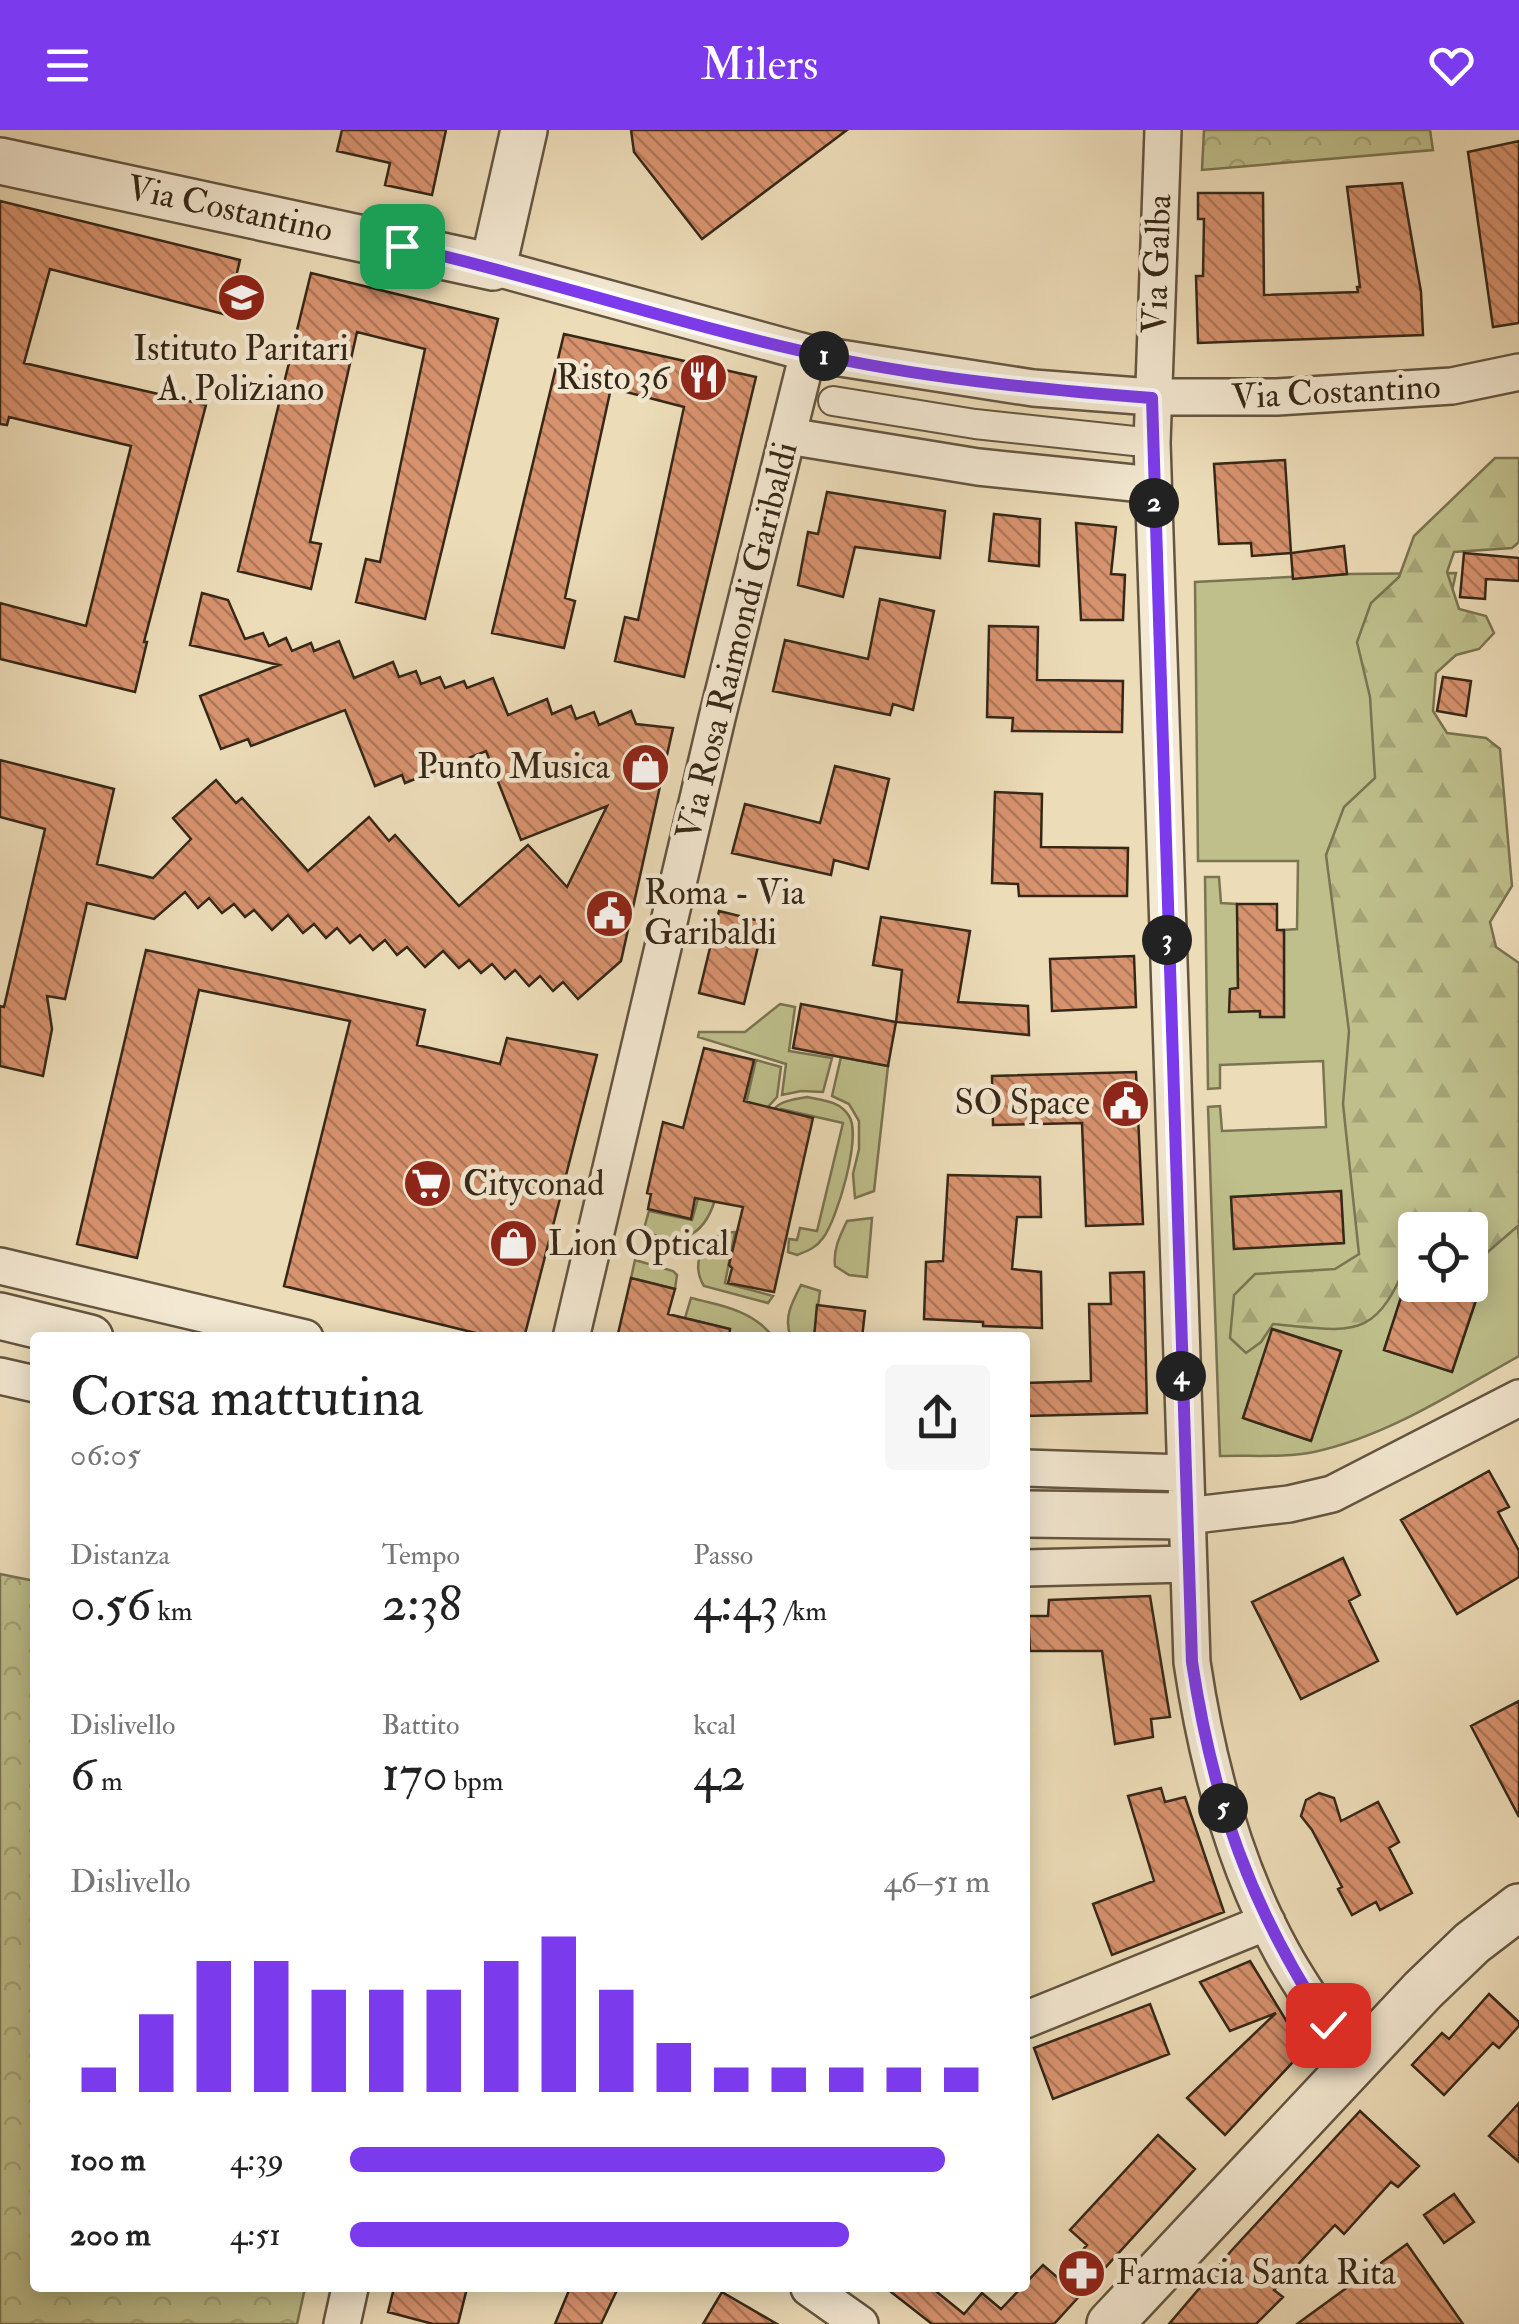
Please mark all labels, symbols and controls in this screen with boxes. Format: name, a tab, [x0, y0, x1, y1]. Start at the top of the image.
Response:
text: Milers	[701, 37, 818, 93]
icon: menu	[40, 38, 95, 93]
icon: heart	[1424, 38, 1479, 93]
street label: Via Costantino	[123, 166, 337, 252]
street label: Via Galba	[1133, 193, 1181, 335]
pin	[360, 204, 445, 289]
icon: arrive	[375, 219, 430, 274]
school or university icon: Istituto Paritari A. Poliziano	[215, 271, 267, 323]
place label: Istituto Paritari A. Poliziano	[133, 327, 349, 411]
pin: 1	[799, 331, 849, 381]
text: 1	[819, 338, 829, 373]
restaurant icon: Risto 36	[678, 352, 730, 404]
place label: Risto 36	[556, 356, 671, 400]
street label: Via Costantino	[1230, 365, 1442, 419]
street label: Via Rosa Raimondi Garibaldi	[666, 438, 808, 844]
pin: 2	[1129, 478, 1179, 528]
text: 2	[1147, 485, 1161, 520]
shop icon: Punto Musica	[619, 741, 671, 793]
place label: Punto Musica	[417, 745, 611, 789]
place label: Roma - Via Garibaldi	[644, 871, 806, 955]
public building icon: Roma - Via Garibaldi	[583, 887, 635, 939]
pin: 3	[1142, 915, 1192, 965]
text: 3	[1162, 922, 1172, 957]
public building icon: SO Space	[1099, 1077, 1151, 1129]
place label: SO Space	[954, 1081, 1090, 1125]
supermarket icon: Cityconad	[402, 1158, 454, 1210]
place label: Cityconad	[463, 1162, 604, 1206]
map controls	[1398, 1212, 1488, 1302]
button: locate	[1398, 1212, 1488, 1302]
shop icon: Lion Optical	[487, 1218, 539, 1270]
place label: Lion Optical	[548, 1222, 729, 1266]
pin: 4	[1156, 1351, 1206, 1401]
text: 4	[1173, 1358, 1189, 1393]
text: Corsa mattutina	[70, 1363, 423, 1432]
button: share	[885, 1365, 990, 1470]
text: 06:05	[70, 1435, 141, 1475]
text: Distanza	[70, 1538, 170, 1573]
text: Tempo	[382, 1538, 460, 1573]
text: Passo	[693, 1538, 753, 1573]
text: 0.56	[70, 1573, 152, 1636]
text: 2:38	[382, 1573, 462, 1636]
text: 4:43	[693, 1573, 779, 1636]
text: km	[152, 1594, 193, 1629]
text: /km	[779, 1594, 827, 1629]
text: Dislivello	[70, 1708, 176, 1743]
text: Battito	[382, 1708, 459, 1743]
text: kcal	[693, 1708, 736, 1743]
text: 6	[70, 1743, 95, 1806]
text: 170	[382, 1743, 448, 1806]
text: 42	[693, 1743, 746, 1806]
text: m	[95, 1764, 123, 1799]
text: bpm	[448, 1764, 503, 1799]
pin: 5	[1198, 1783, 1248, 1833]
text: 5	[1217, 1790, 1229, 1825]
text: Dislivello	[70, 1862, 191, 1902]
text: 46–51 m	[883, 1862, 990, 1902]
pin	[1286, 1983, 1371, 2068]
icon: check	[1301, 1998, 1356, 2053]
text: 100 m	[70, 2140, 146, 2180]
text: 4:39	[230, 2140, 284, 2180]
text: 200 m	[70, 2215, 151, 2255]
text: 4:51	[230, 2215, 281, 2255]
pharmacy icon: Farmacia Santa Rita	[1055, 2247, 1107, 2299]
place label: Farmacia Santa Rita	[1116, 2251, 1396, 2295]

